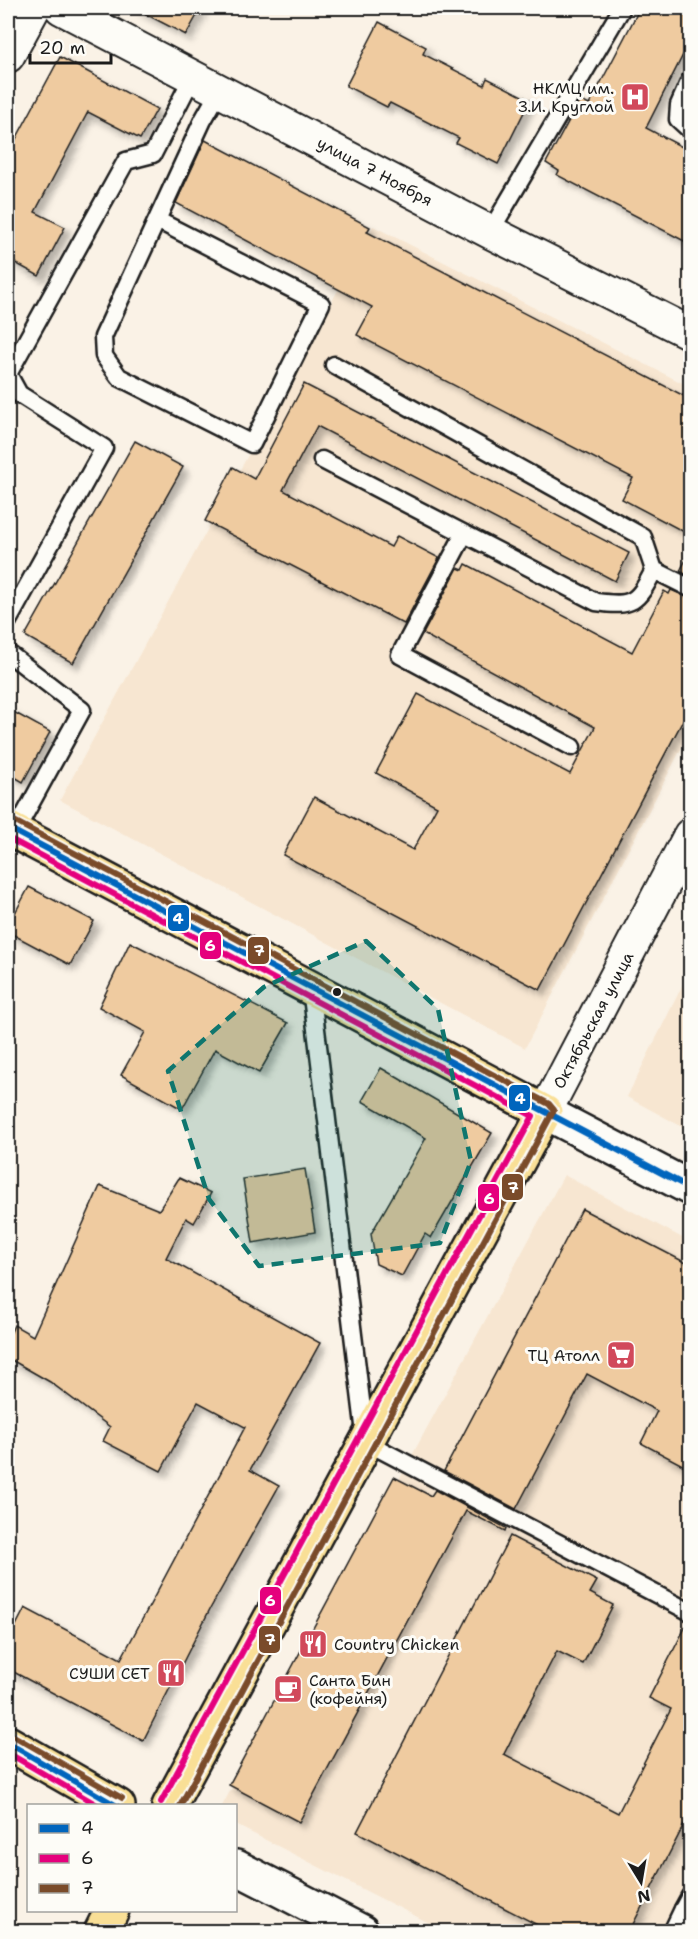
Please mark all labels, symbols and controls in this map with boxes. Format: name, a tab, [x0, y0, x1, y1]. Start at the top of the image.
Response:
scale bar	[30, 27, 111, 65]
text: 20 m	[39, 36, 85, 60]
place label: НКМЦ им. З.И. Круглой	[518, 78, 614, 117]
hospital icon: НКМЦ им. З.И. Круглой	[619, 81, 651, 113]
street label: улица 7 Ноября	[313, 132, 436, 211]
line badge: 4	[167, 904, 190, 932]
text: 4	[172, 908, 184, 929]
line badge: 6	[199, 931, 222, 960]
text: 6	[204, 935, 216, 956]
line badge: 7	[247, 936, 270, 965]
text: 7	[253, 940, 265, 961]
street label: Октябрьская улица	[548, 948, 638, 1092]
unlabelled marker	[331, 986, 343, 998]
line badge: 4	[508, 1084, 531, 1112]
text: 4	[514, 1088, 526, 1109]
line badge: 7	[501, 1173, 524, 1201]
text: 7	[507, 1177, 519, 1198]
line badge: 6	[477, 1183, 500, 1212]
text: 6	[483, 1188, 495, 1209]
supermarket icon: ТЦ Атолл	[605, 1339, 637, 1371]
place label: ТЦ Атолл	[527, 1345, 600, 1366]
line badge: 6	[259, 1586, 282, 1615]
text: 6	[264, 1590, 276, 1611]
line badge: 7	[258, 1625, 281, 1654]
restaurant icon: Country Chicken	[297, 1628, 329, 1660]
text: 7	[264, 1629, 276, 1650]
place label: Country Chicken	[334, 1634, 459, 1655]
restaurant icon: СУШИ СЕТ	[155, 1657, 187, 1689]
place label: СУШИ СЕТ	[69, 1663, 150, 1684]
place label: Санта Бин (кофейня)	[309, 1670, 391, 1709]
cafe icon: Санта Бин (кофейня)	[272, 1673, 304, 1705]
legend	[27, 1804, 237, 1912]
text: 4	[81, 1816, 94, 1840]
text: 6	[81, 1846, 94, 1870]
north arrow	[611, 1852, 671, 1912]
text: 7	[81, 1876, 94, 1900]
text: N	[636, 1885, 652, 1908]

